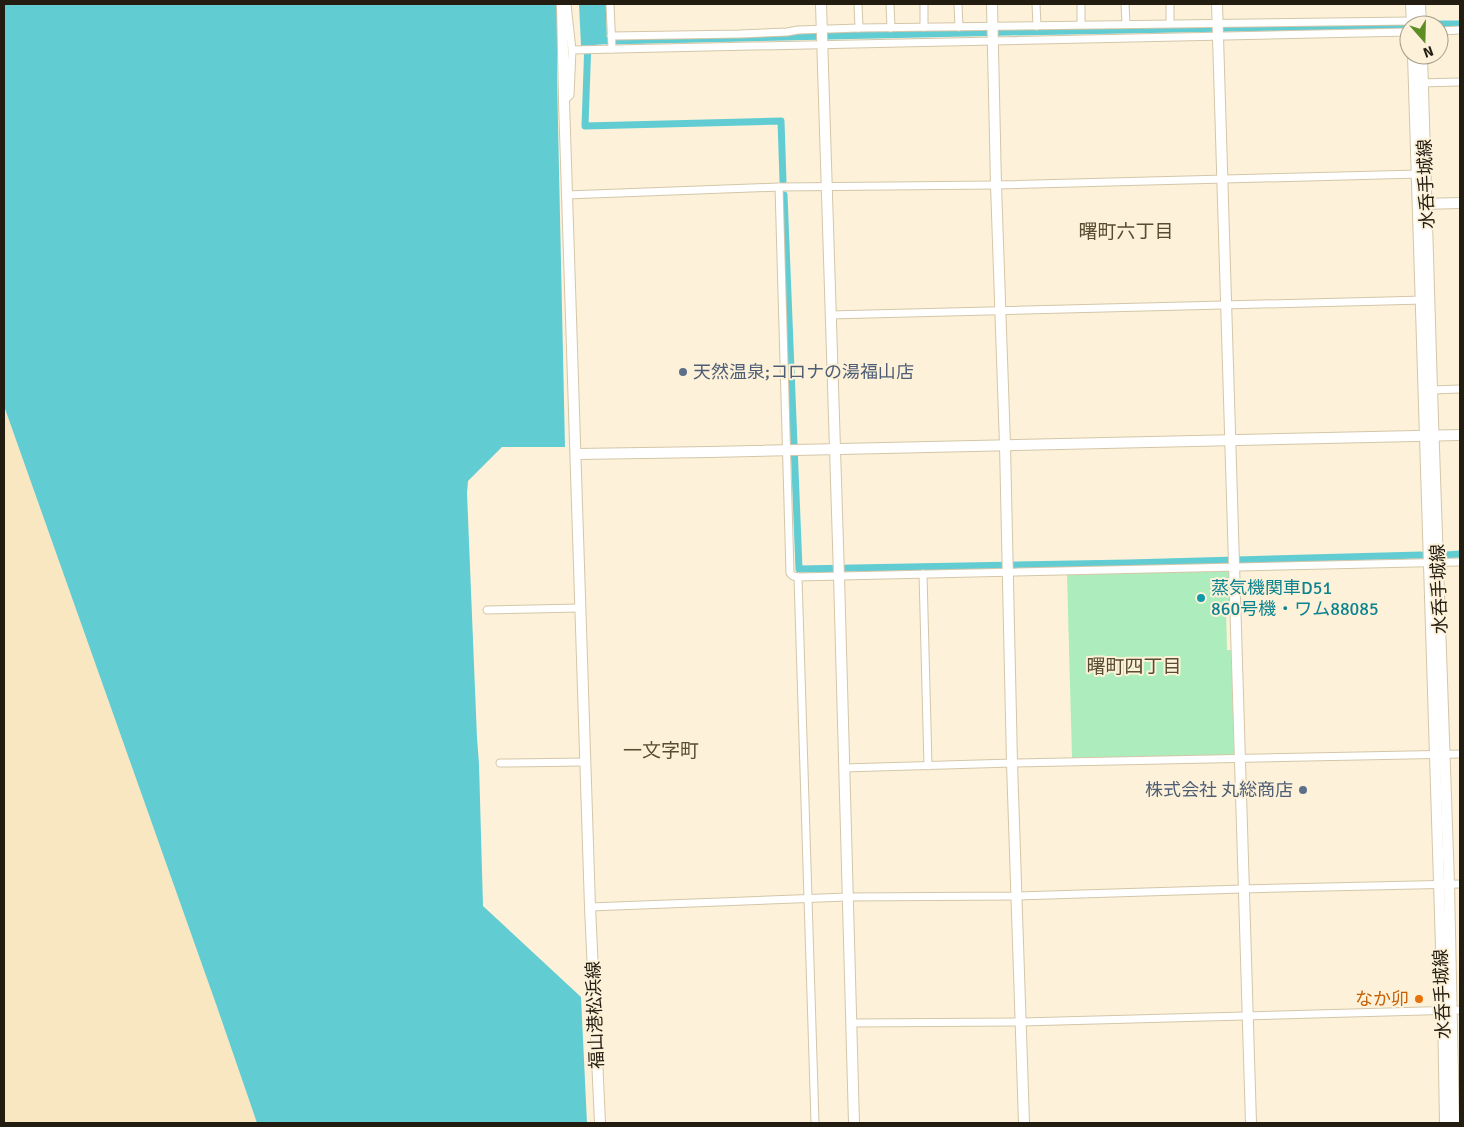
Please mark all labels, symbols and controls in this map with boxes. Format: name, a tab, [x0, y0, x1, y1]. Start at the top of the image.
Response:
north arrow	[1399, 15, 1449, 65]
text: N	[1421, 42, 1436, 61]
street label: 水呑手城線	[1413, 139, 1439, 229]
district label: 曙町六丁目	[1078, 220, 1174, 244]
place label: 天然温泉;コロナの湯福山店	[693, 361, 914, 383]
marker: 天然温泉;コロナの湯福山店	[677, 366, 689, 378]
street label: 水呑手城線	[1426, 544, 1452, 634]
place label: 蒸気機関車D51 860号機・ワム88085	[1211, 577, 1379, 620]
marker: 蒸気機関車D51 860号機・ワム88085	[1195, 592, 1207, 604]
district label: 曙町四丁目	[1086, 655, 1182, 679]
district label: 一文字町	[623, 739, 699, 763]
place label: 株式会社 丸総商店	[1145, 779, 1293, 801]
marker: 株式会社 丸総商店	[1297, 784, 1309, 796]
street label: 水呑手城線	[1429, 949, 1455, 1039]
street label: 福山港松浜線	[582, 961, 608, 1069]
place label: なか卯	[1355, 988, 1409, 1010]
marker: なか卯	[1413, 993, 1425, 1005]

